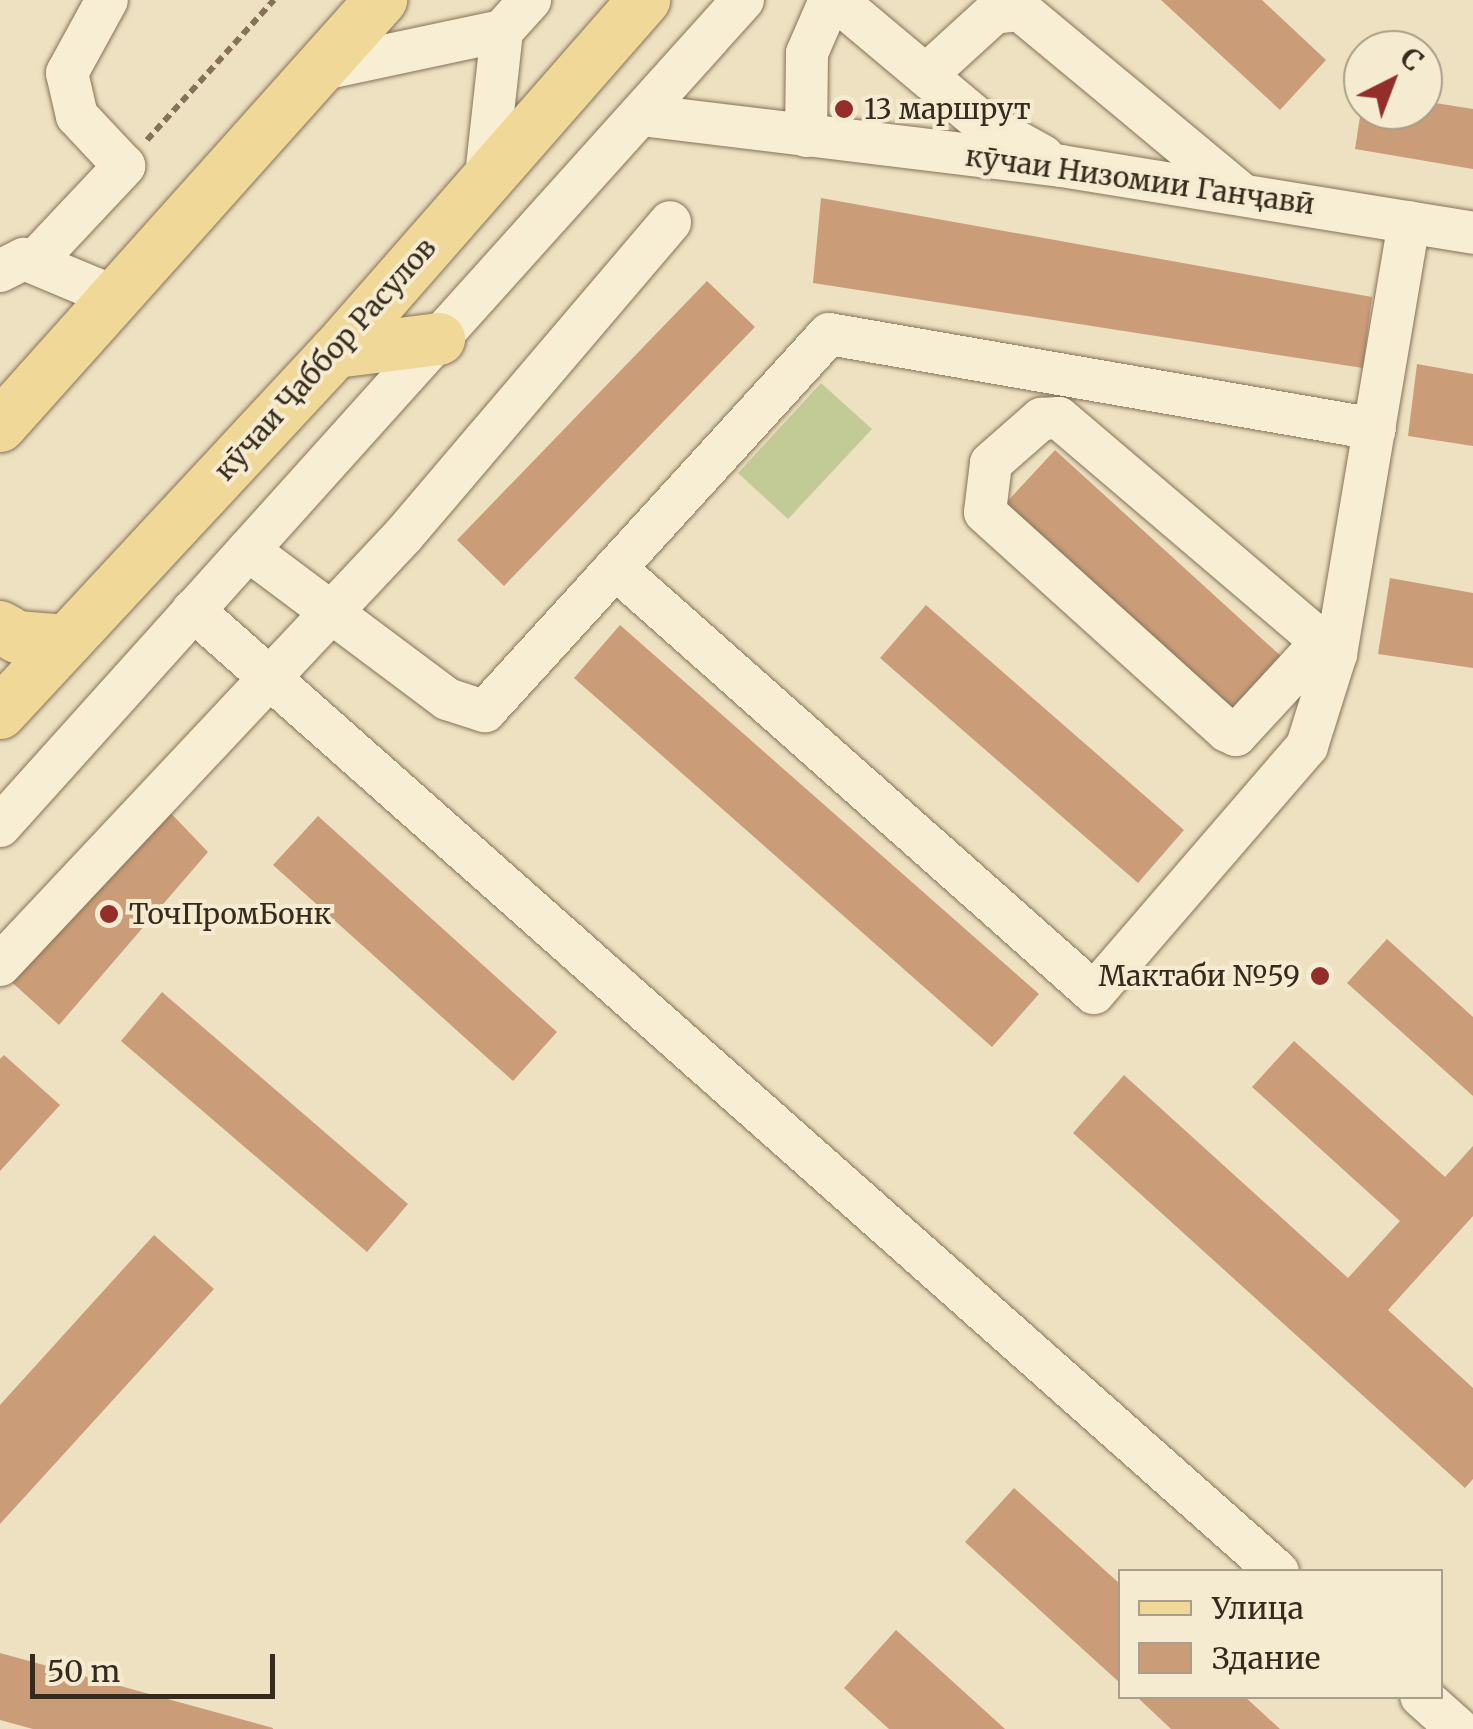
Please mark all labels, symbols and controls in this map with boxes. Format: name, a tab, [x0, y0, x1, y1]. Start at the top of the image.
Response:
north arrow	[1343, 30, 1443, 130]
text: С	[1393, 40, 1431, 79]
place label: 13 маршрут	[864, 92, 1031, 126]
marker: 13 маршрут	[833, 98, 855, 120]
street label: кӯчаи Низомии Ганҷавӣ	[963, 139, 1317, 221]
street label: кӯчаи Ҷаббор Расулов	[207, 231, 443, 487]
place label: ТочПромБонк	[129, 897, 331, 931]
marker: ТочПромБонк	[98, 903, 120, 925]
place label: Мактаби №59	[1099, 959, 1300, 993]
marker: Мактаби №59	[1309, 965, 1331, 987]
legend	[1118, 1569, 1443, 1699]
text: Улица	[1212, 1589, 1304, 1627]
scale bar	[35, 1634, 280, 1696]
text: Здание	[1212, 1639, 1320, 1677]
text: 50 m	[47, 1652, 120, 1690]

